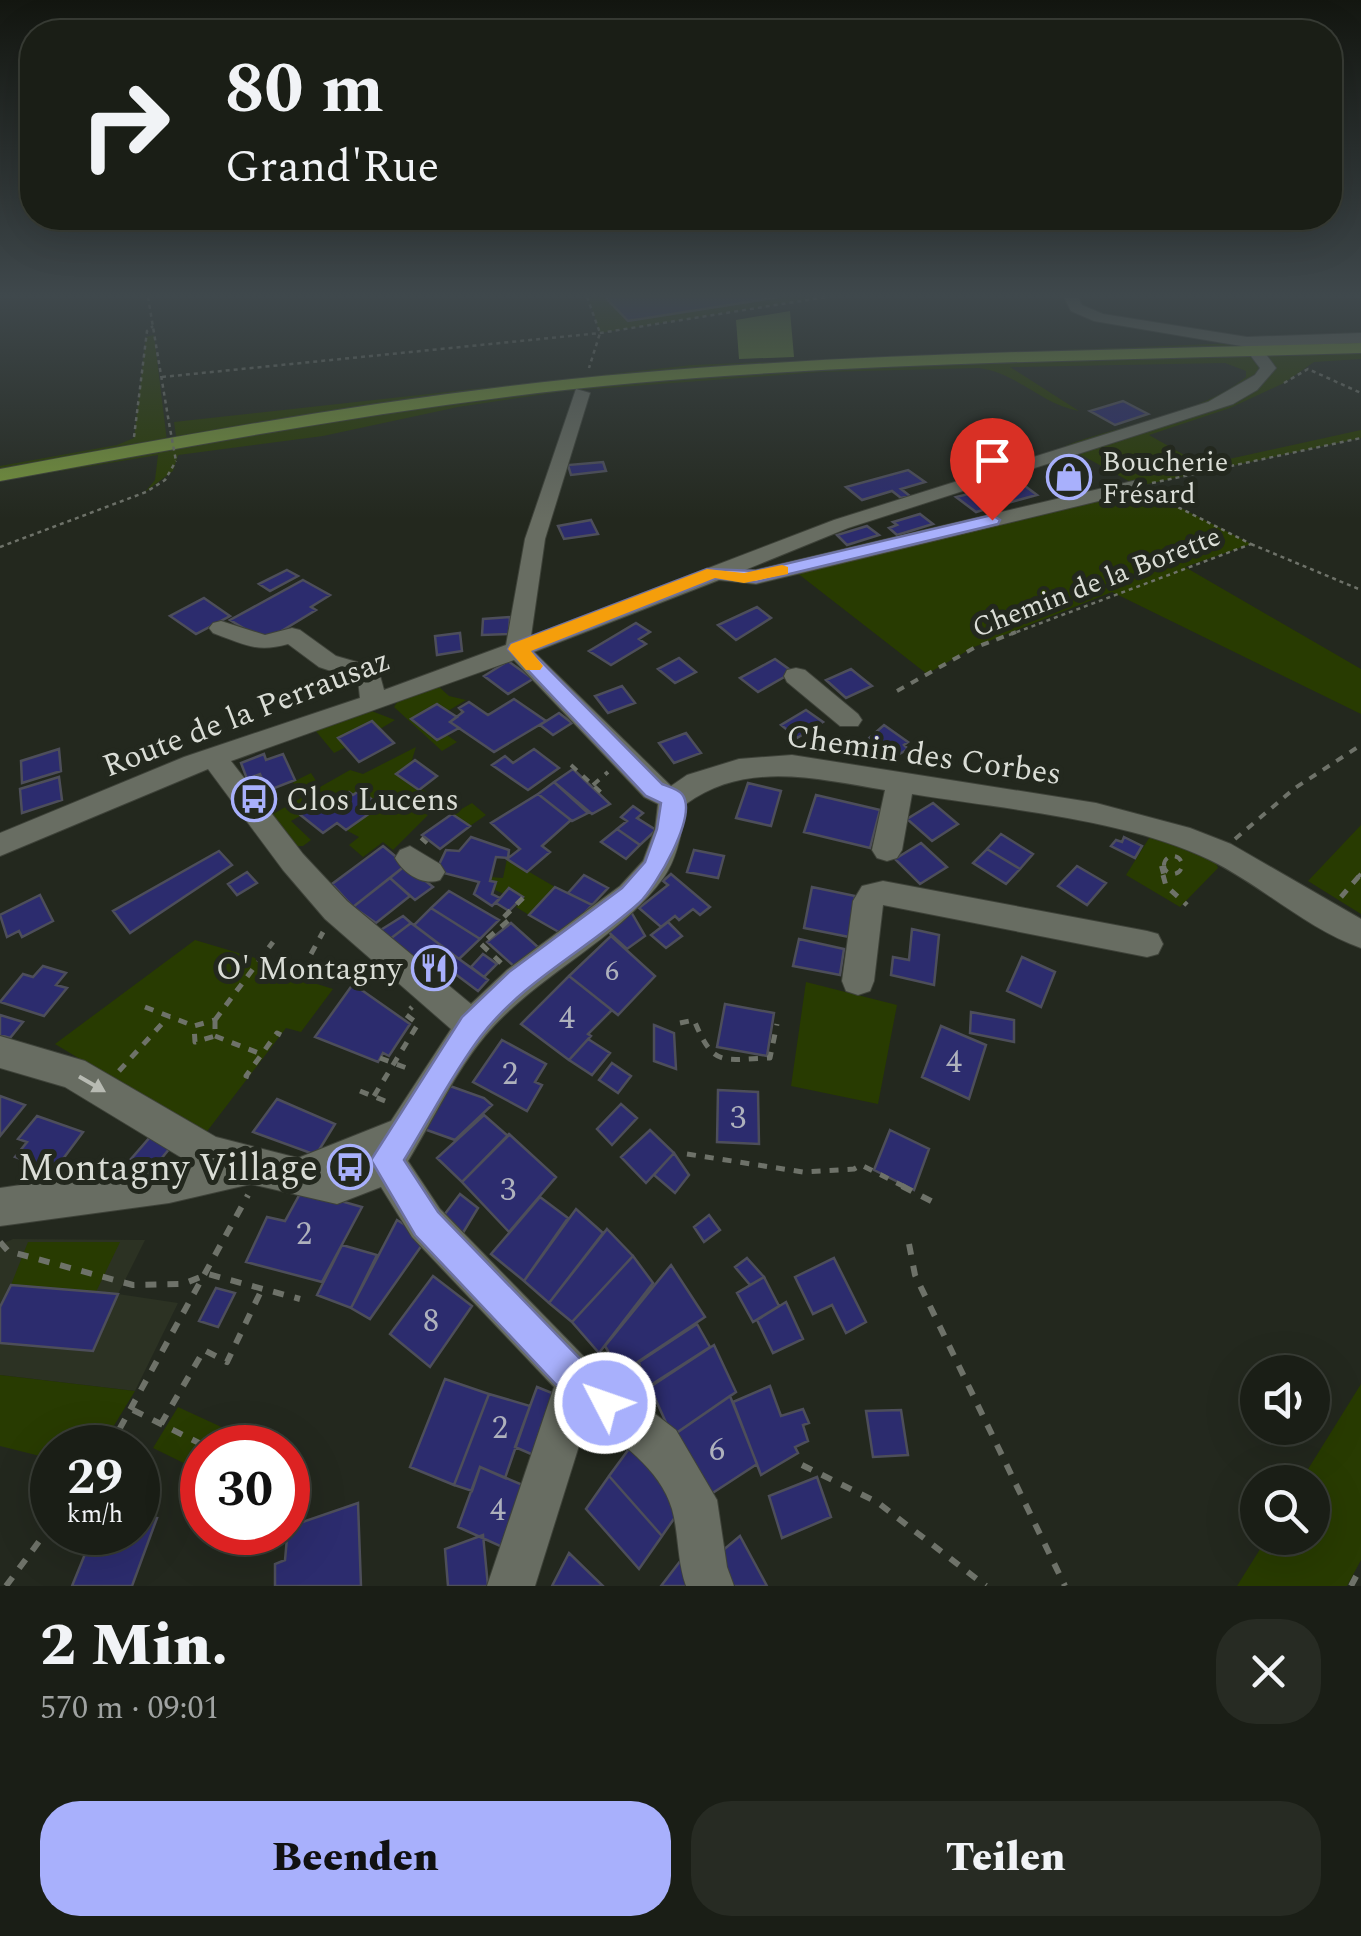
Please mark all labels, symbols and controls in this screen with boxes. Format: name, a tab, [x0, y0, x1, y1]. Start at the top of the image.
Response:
text: 80 m	[225, 37, 384, 143]
icon: right	[60, 60, 190, 190]
text: Grand'Rue	[225, 133, 439, 202]
pin	[950, 418, 1035, 521]
icon: arrive	[965, 433, 1020, 488]
place label: Boucherie Frésard	[1102, 441, 1228, 516]
shop icon: Boucherie Frésard	[1046, 454, 1092, 500]
street label: Chemin de la Borette	[966, 515, 1227, 650]
street label: Route de la Perrausaz	[95, 636, 398, 791]
street label: Chemin des Corbes	[783, 712, 1064, 799]
bus stop icon: Clos Lucens	[231, 776, 277, 822]
place label: Clos Lucens	[286, 776, 459, 825]
place label: O' Montagny	[216, 945, 404, 994]
restaurant icon: O' Montagny	[411, 945, 457, 991]
house number: 6	[605, 950, 619, 993]
house number: 4	[559, 994, 575, 1043]
house number: 4	[946, 1038, 962, 1087]
house number: 2	[502, 1050, 518, 1099]
one-way arrow	[77, 1075, 106, 1092]
house number: 3	[730, 1094, 746, 1143]
place label: Montagny Village	[18, 1140, 318, 1198]
bus stop icon: Montagny Village	[327, 1144, 373, 1190]
house number: 3	[500, 1166, 516, 1215]
house number: 2	[296, 1210, 312, 1259]
house number: 8	[423, 1297, 439, 1346]
position arrow	[553, 1351, 657, 1455]
map controls	[1240, 1355, 1330, 1555]
button: sound	[1240, 1355, 1330, 1445]
house number: 2	[492, 1404, 508, 1453]
speed limit sign: 30	[180, 1425, 310, 1555]
house number: 6	[709, 1426, 725, 1475]
text: 29	[67, 1440, 123, 1516]
button: search	[1240, 1465, 1330, 1555]
house number: 4	[490, 1486, 506, 1535]
text: km/h	[67, 1496, 123, 1534]
text: 2 Min.	[40, 1600, 228, 1692]
button: close	[1216, 1619, 1321, 1724]
text: 570 m · 09:01	[40, 1684, 220, 1733]
button: Beenden	[40, 1801, 671, 1916]
button: Teilen	[691, 1801, 1321, 1916]

